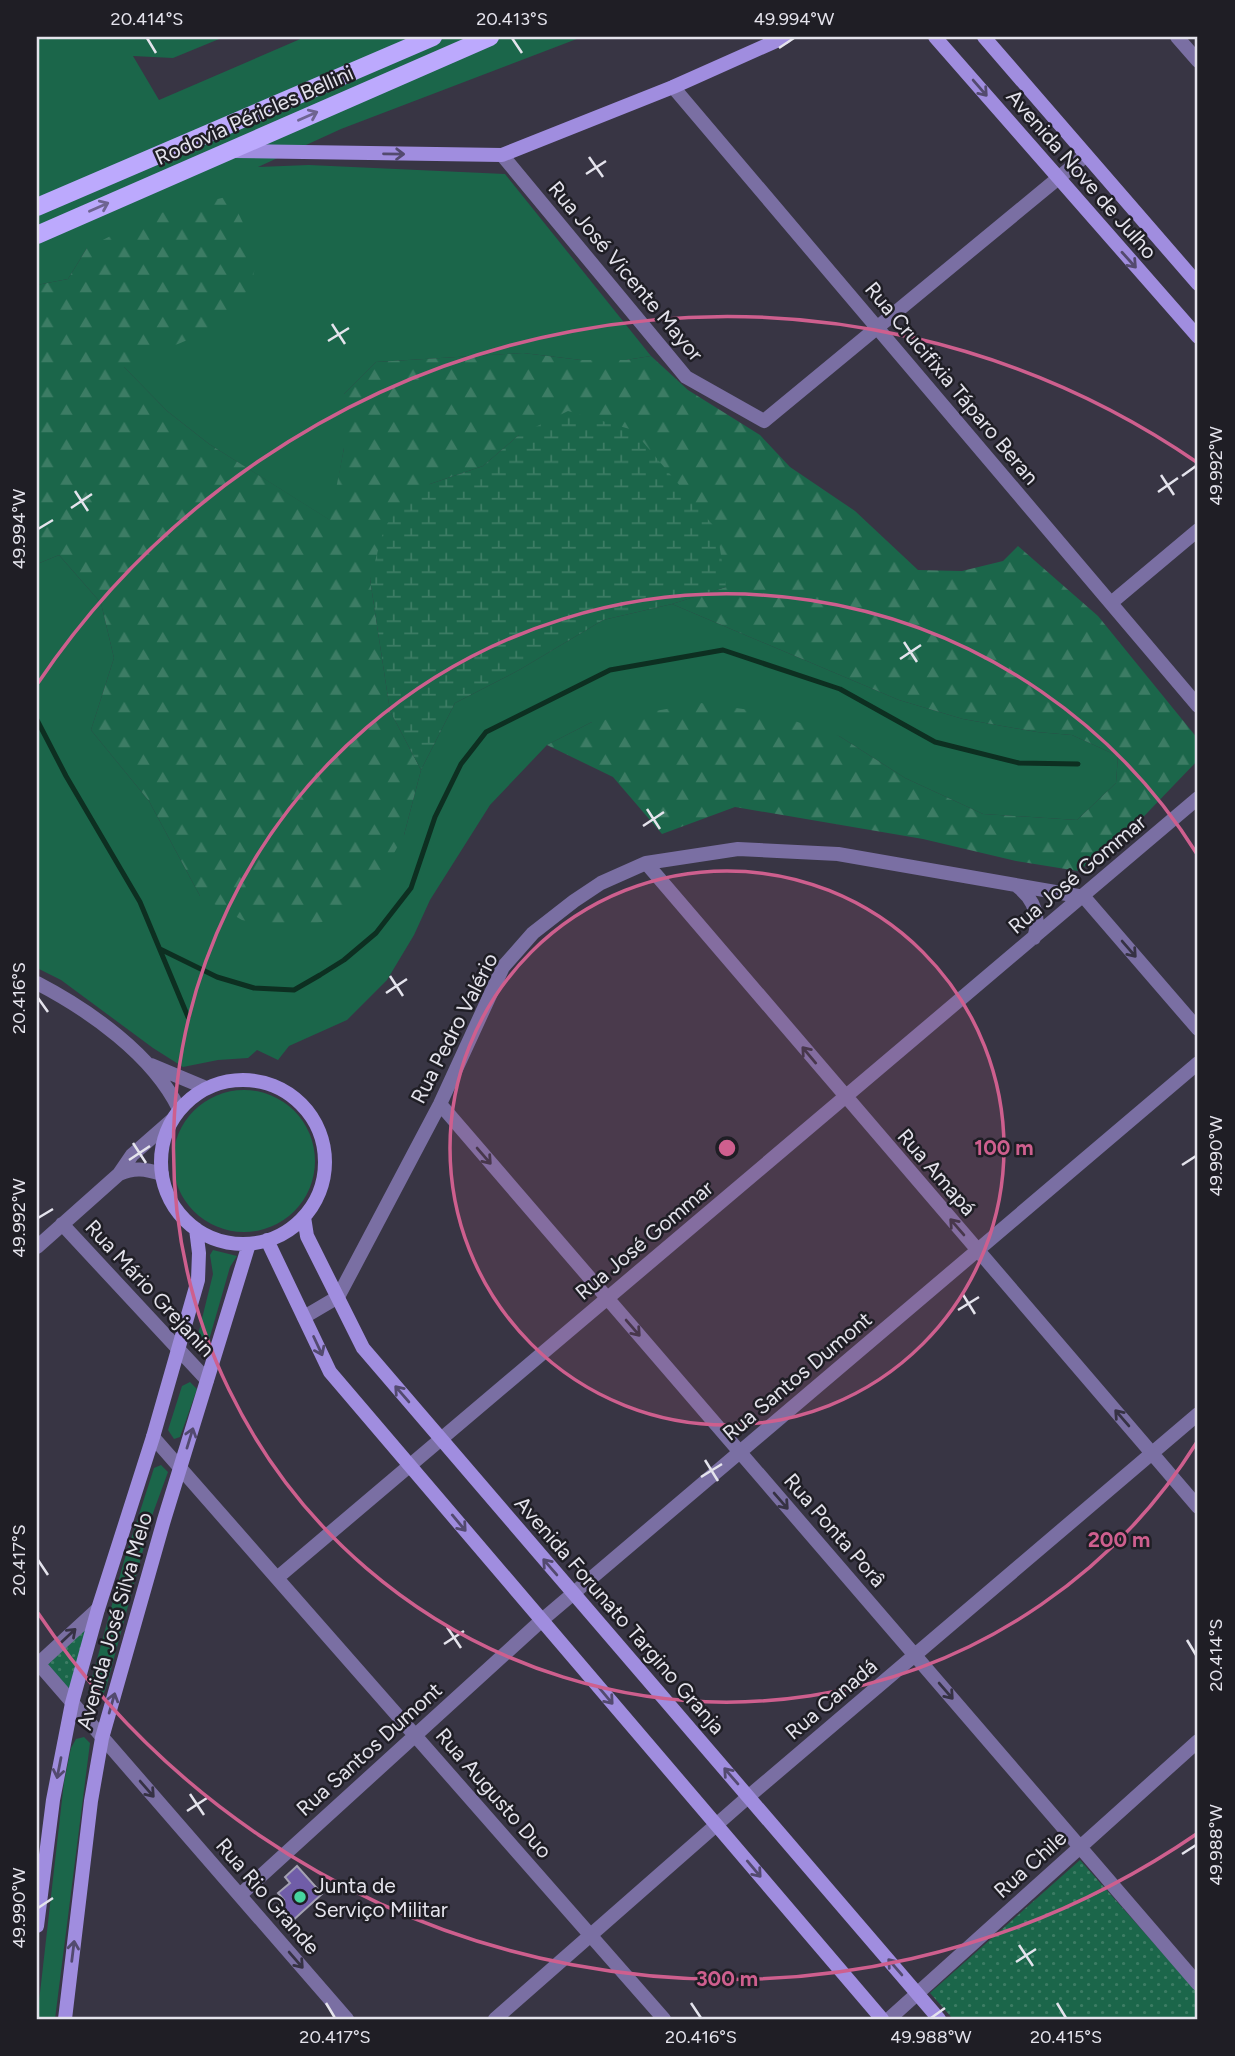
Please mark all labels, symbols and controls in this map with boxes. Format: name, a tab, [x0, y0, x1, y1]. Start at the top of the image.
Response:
text: 20.414°S	[111, 8, 183, 30]
text: 20.413°S	[476, 8, 548, 30]
text: 49.994°W	[754, 8, 835, 30]
street label: Rodovia Péricles Bellini	[151, 60, 357, 170]
one-way arrow	[972, 79, 988, 97]
street label: Avenida Nove de Julho	[1002, 84, 1162, 264]
one-way arrow	[297, 109, 318, 122]
one-way arrow	[382, 147, 405, 160]
street label: Rua José Vicente Mayor	[543, 176, 709, 366]
one-way arrow	[88, 200, 110, 213]
one-way arrow	[1121, 251, 1137, 269]
street label: Rua Crucifixia Táparo Beran	[860, 277, 1044, 489]
text: 49.992°W	[1205, 426, 1227, 506]
text: 49.994°W	[8, 488, 30, 569]
street label: Rua José Gommar	[1003, 809, 1151, 939]
one-way arrow	[1121, 939, 1137, 957]
street label: Rua Pedro Valério	[405, 949, 503, 1107]
text: 20.416°S	[8, 962, 30, 1034]
one-way arrow	[801, 1046, 817, 1064]
text: 49.990°W	[1205, 1115, 1227, 1196]
street label: Rua Amapá	[893, 1124, 981, 1220]
text: 100 m	[974, 1135, 1034, 1160]
centre of rings	[715, 1136, 739, 1160]
one-way arrow	[476, 1147, 492, 1165]
street label: Rua José Gommar	[570, 1175, 718, 1305]
text: 49.992°W	[8, 1178, 30, 1258]
street label: Rua Mário Grejanin	[80, 1214, 220, 1362]
one-way arrow	[949, 1218, 965, 1236]
street label: Rua Santos Dumont	[717, 1306, 877, 1446]
one-way arrow	[625, 1319, 641, 1337]
one-way arrow	[312, 1335, 325, 1356]
one-way arrow	[394, 1385, 410, 1403]
one-way arrow	[1114, 1409, 1130, 1427]
one-way arrow	[185, 1427, 198, 1449]
street label: Rua Ponta Porâ	[779, 1468, 891, 1592]
street label: Avenida Forunato Targino Granja	[510, 1491, 730, 1739]
one-way arrow	[773, 1491, 789, 1509]
street label: Avenida José Silva Melo	[71, 1509, 157, 1733]
one-way arrow	[451, 1514, 467, 1532]
text: 20.417°S	[8, 1524, 30, 1596]
text: 200 m	[1088, 1527, 1150, 1552]
one-way arrow	[542, 1558, 558, 1576]
text: 20.414°S	[1205, 1619, 1227, 1691]
one-way arrow	[59, 1628, 77, 1644]
street label: Rua Canadá	[780, 1653, 882, 1745]
street label: Rua Santos Dumont	[291, 1677, 447, 1821]
one-way arrow	[938, 1682, 954, 1700]
one-way arrow	[598, 1687, 614, 1705]
one-way arrow	[106, 1692, 119, 1714]
street label: Rua Augusto Duo	[431, 1723, 557, 1863]
one-way arrow	[52, 1756, 65, 1779]
one-way arrow	[723, 1768, 739, 1786]
one-way arrow	[139, 1780, 155, 1798]
text: 49.988°W	[1205, 1804, 1227, 1886]
street label: Rua Chile	[989, 1825, 1071, 1903]
street label: Rua Rio Grande	[211, 1833, 325, 1959]
one-way arrow	[746, 1860, 762, 1878]
text: 49.990°W	[8, 1867, 30, 1948]
place label: Junta de Serviço Militar	[314, 1873, 448, 1922]
marker: Junta de Serviço Militar	[292, 1889, 308, 1905]
one-way arrow	[67, 1941, 80, 1963]
one-way arrow	[288, 1951, 304, 1969]
one-way arrow	[887, 1959, 903, 1977]
text: 300 m	[696, 1966, 758, 1991]
text: 20.417°S	[299, 2026, 371, 2048]
text: 20.416°S	[665, 2026, 737, 2048]
text: 49.988°W	[890, 2026, 972, 2048]
text: 20.415°S	[1030, 2026, 1102, 2048]

